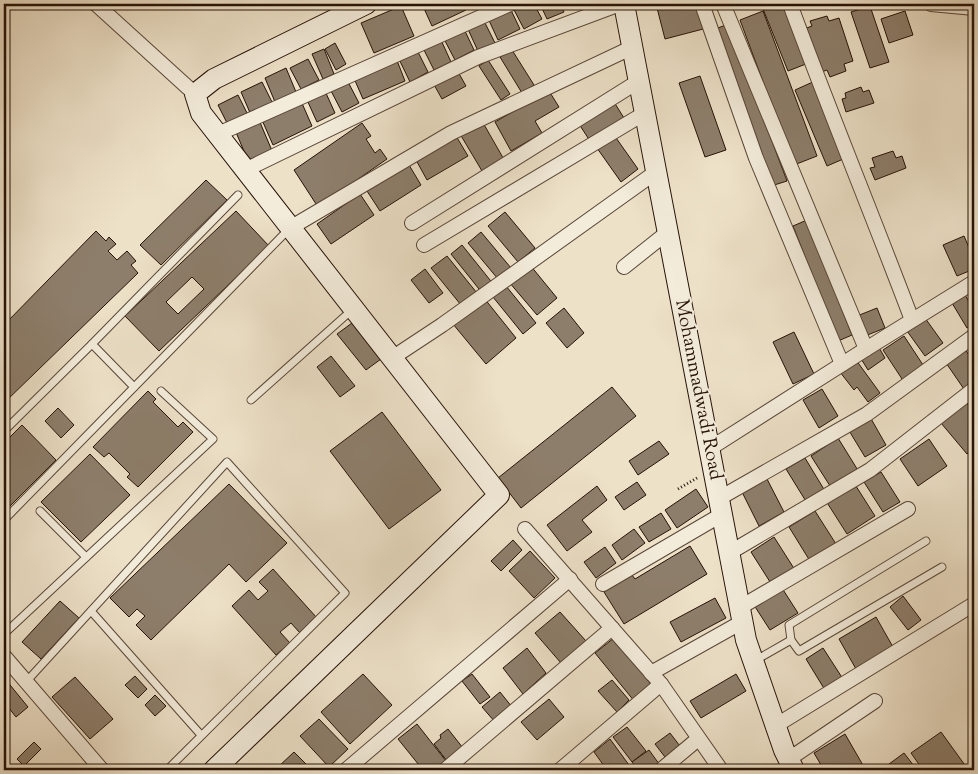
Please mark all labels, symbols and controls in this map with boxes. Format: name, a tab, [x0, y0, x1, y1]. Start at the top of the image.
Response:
street label: Mohammadwadi Road	[667, 297, 729, 483]

